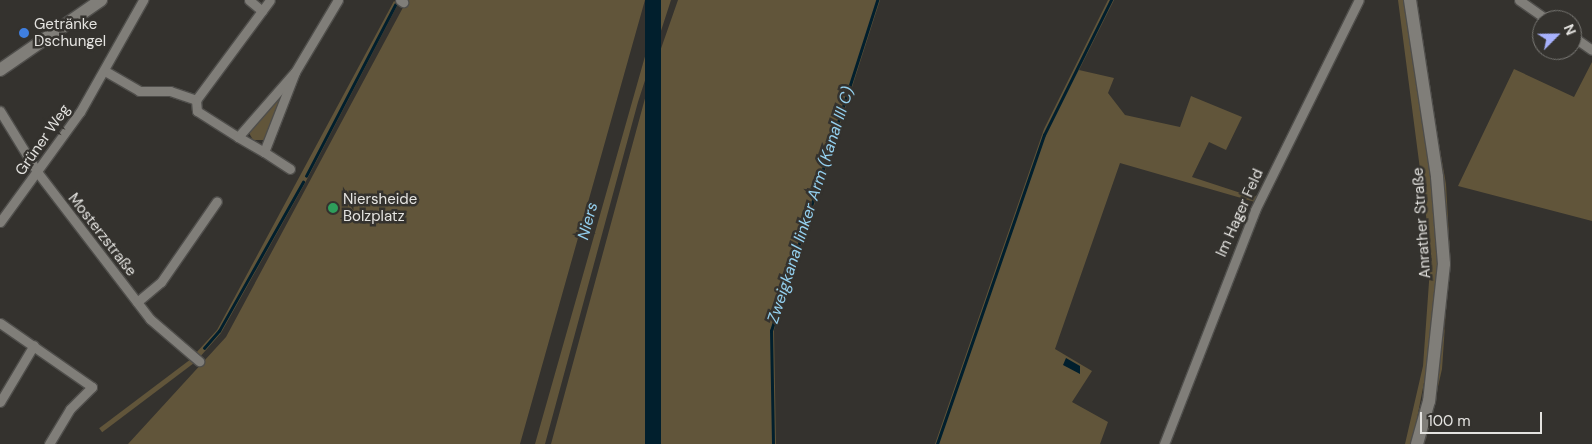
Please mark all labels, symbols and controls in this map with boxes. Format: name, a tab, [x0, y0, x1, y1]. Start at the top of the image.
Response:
north arrow	[1532, 10, 1582, 60]
place label: Getränke Dschungel	[34, 15, 106, 50]
text: N	[1560, 21, 1580, 38]
marker: Getränke Dschungel	[18, 27, 30, 39]
water label: Zweigkanal linker Arm (Kanal III C)	[764, 84, 858, 326]
street label: Grüner Weg	[12, 101, 74, 179]
street label: Im Hager Feld	[1213, 166, 1267, 260]
street label: Anrather Straße	[1409, 167, 1435, 279]
street label: Mosterzstraße	[64, 190, 140, 280]
place label: Niersheide Bolzplatz	[343, 190, 417, 225]
water label: Niers	[574, 200, 602, 242]
marker: Niersheide Bolzplatz	[327, 202, 339, 214]
scale bar	[1422, 402, 1544, 434]
text: 100 m	[1428, 411, 1471, 431]

